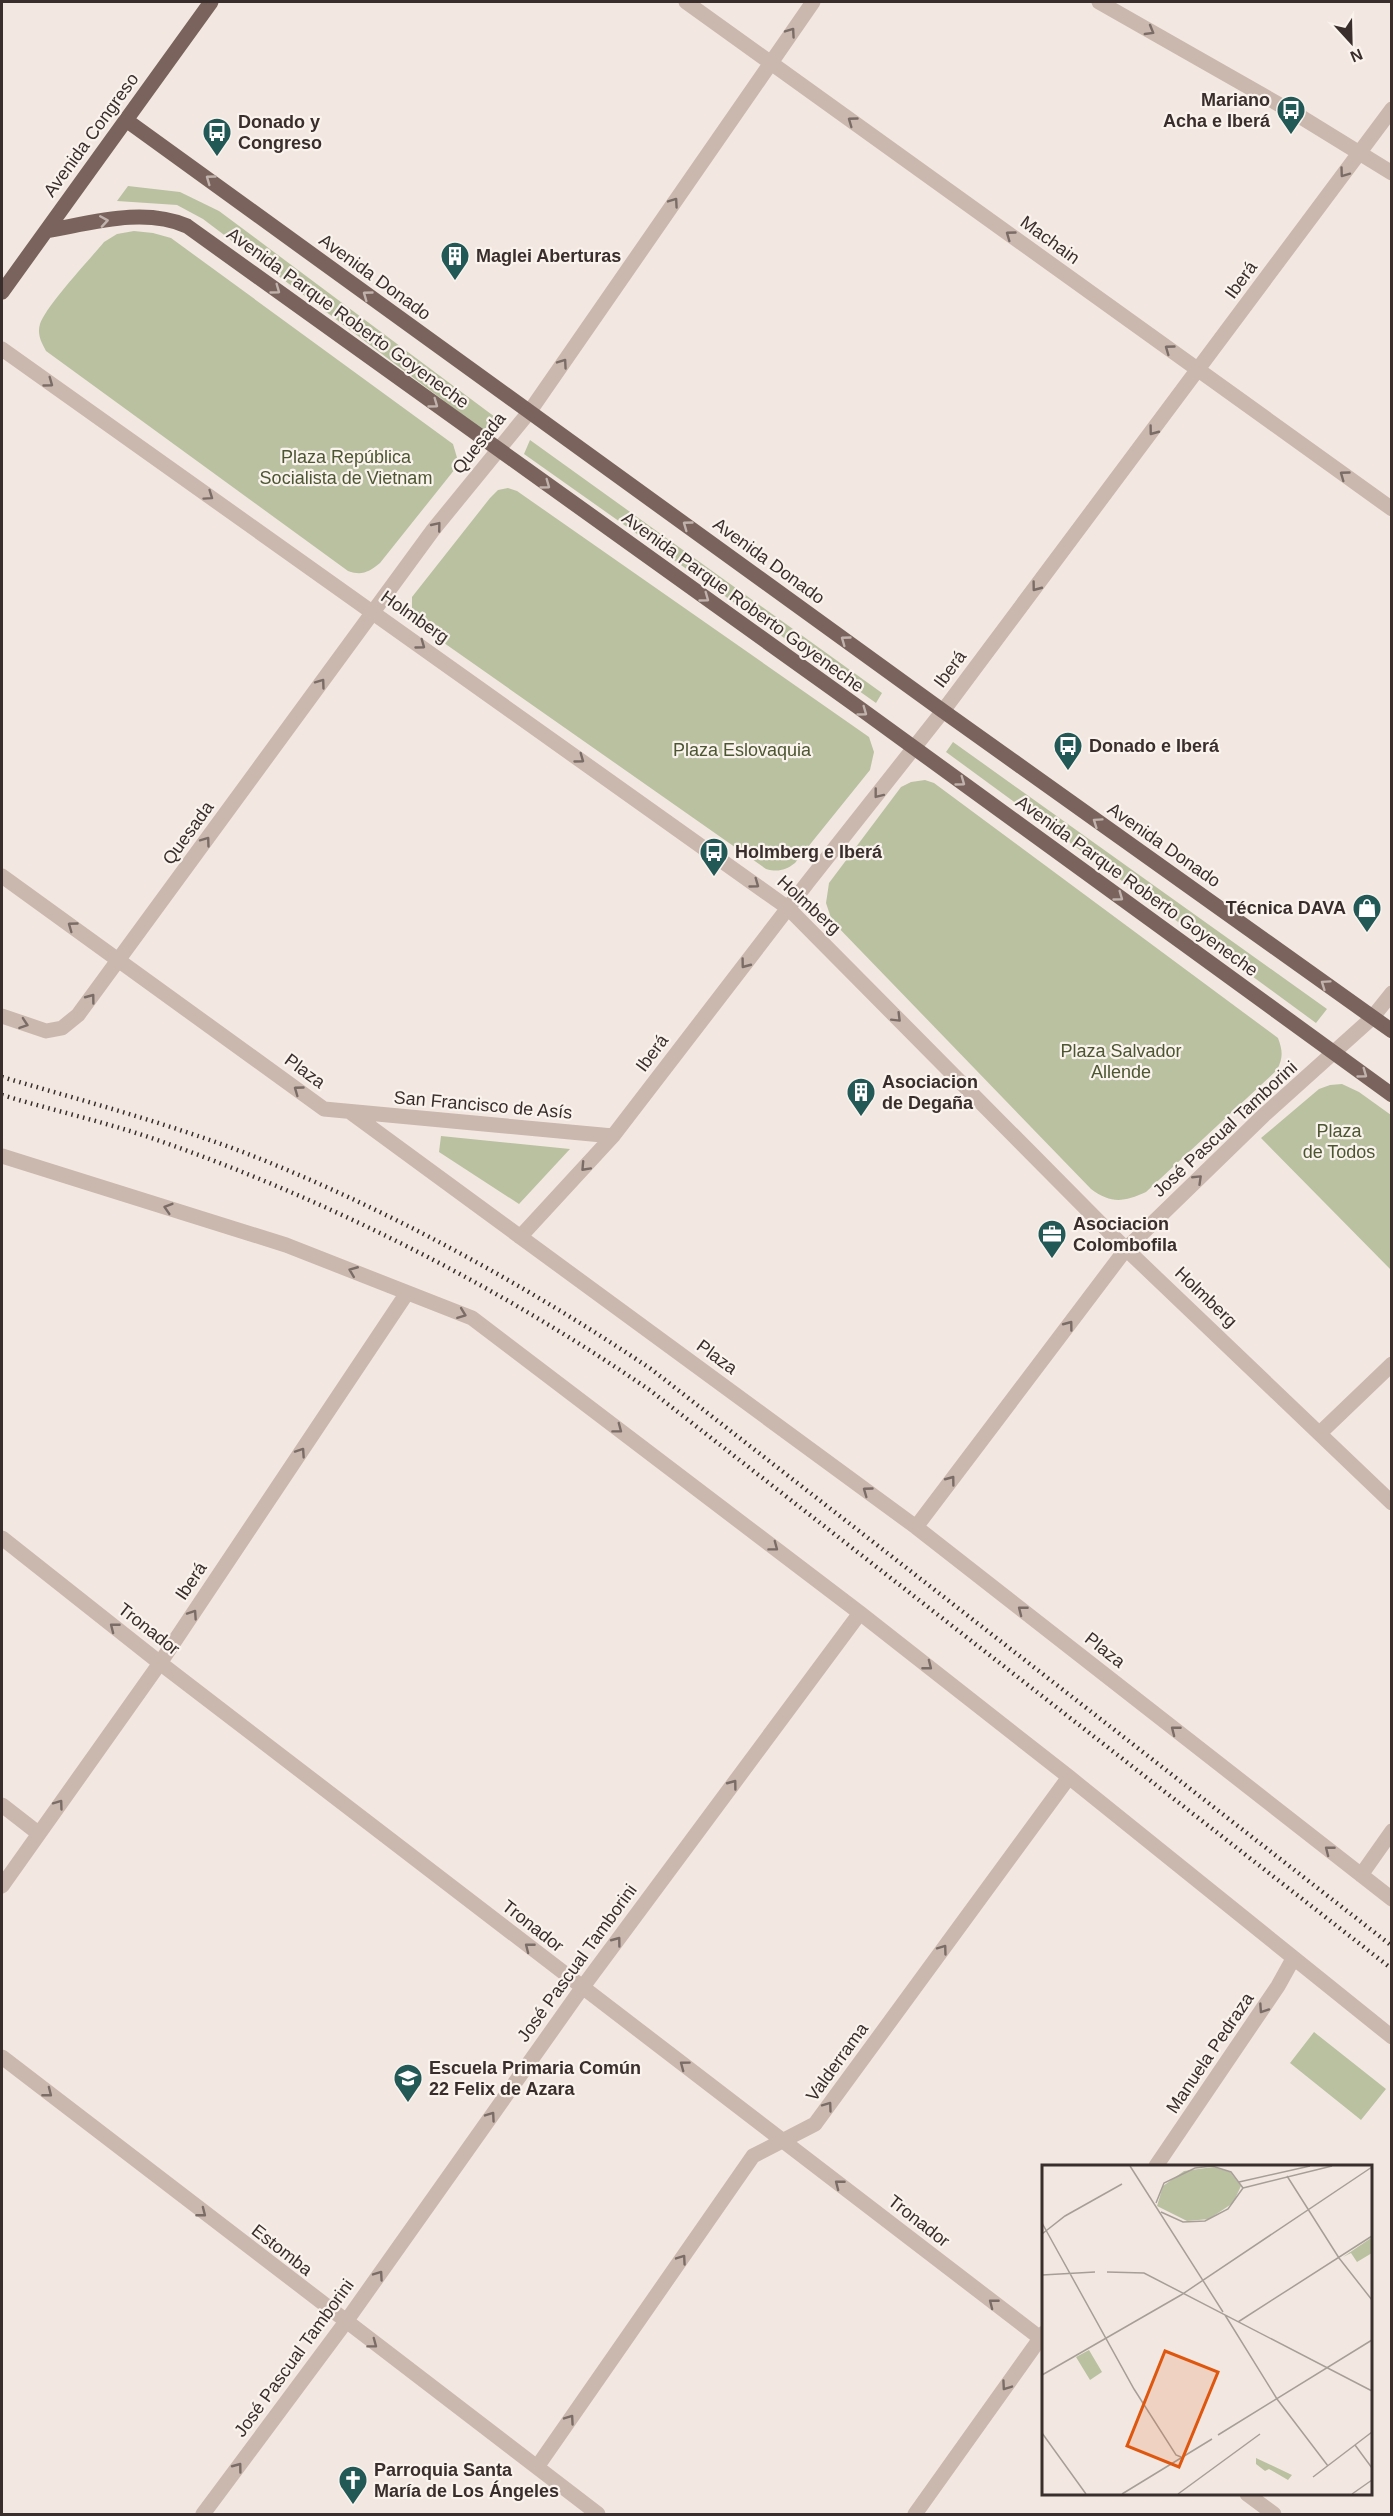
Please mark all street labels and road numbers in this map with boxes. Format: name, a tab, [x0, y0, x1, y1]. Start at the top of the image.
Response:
street label: Avenida Congreso	[39, 69, 143, 201]
street label: Machain	[1017, 212, 1083, 268]
street label: Avenida Parque Roberto Goyeneche	[223, 224, 473, 412]
street label: Avenida Donado	[315, 230, 435, 324]
street label: Iberá	[1221, 257, 1262, 302]
street label: Quesada	[448, 408, 510, 478]
street label: Avenida Parque Roberto Goyeneche	[618, 508, 868, 696]
street label: Avenida Donado	[709, 514, 829, 608]
street label: Holmberg	[377, 586, 453, 648]
street label: Iberá	[930, 646, 971, 691]
street label: Avenida Parque Roberto Goyeneche	[1012, 792, 1262, 980]
street label: Quesada	[158, 797, 218, 868]
street label: Avenida Donado	[1104, 799, 1224, 891]
street label: Holmberg	[773, 871, 845, 939]
street label: Iberá	[632, 1030, 673, 1075]
street label: Plaza	[281, 1050, 330, 1093]
street label: José Pascual Tamborini	[1149, 1057, 1301, 1201]
street label: San Francisco de Asís	[393, 1087, 573, 1123]
street label: Holmberg	[1171, 1263, 1241, 1331]
street label: Plaza	[693, 1336, 742, 1379]
street label: Iberá	[171, 1558, 211, 1604]
street label: Tronador	[114, 1599, 184, 1659]
street label: Plaza	[1081, 1628, 1130, 1672]
street label: José Pascual Tamborini	[513, 1880, 641, 2046]
street label: Tronador	[498, 1896, 568, 1956]
street label: Manuela Pedraza	[1162, 1988, 1258, 2117]
street label: Valderrama	[802, 2018, 873, 2105]
street label: Tronador	[884, 2191, 954, 2251]
street label: Estomba	[248, 2220, 317, 2280]
street label: José Pascual Tamborini	[230, 2275, 358, 2441]

